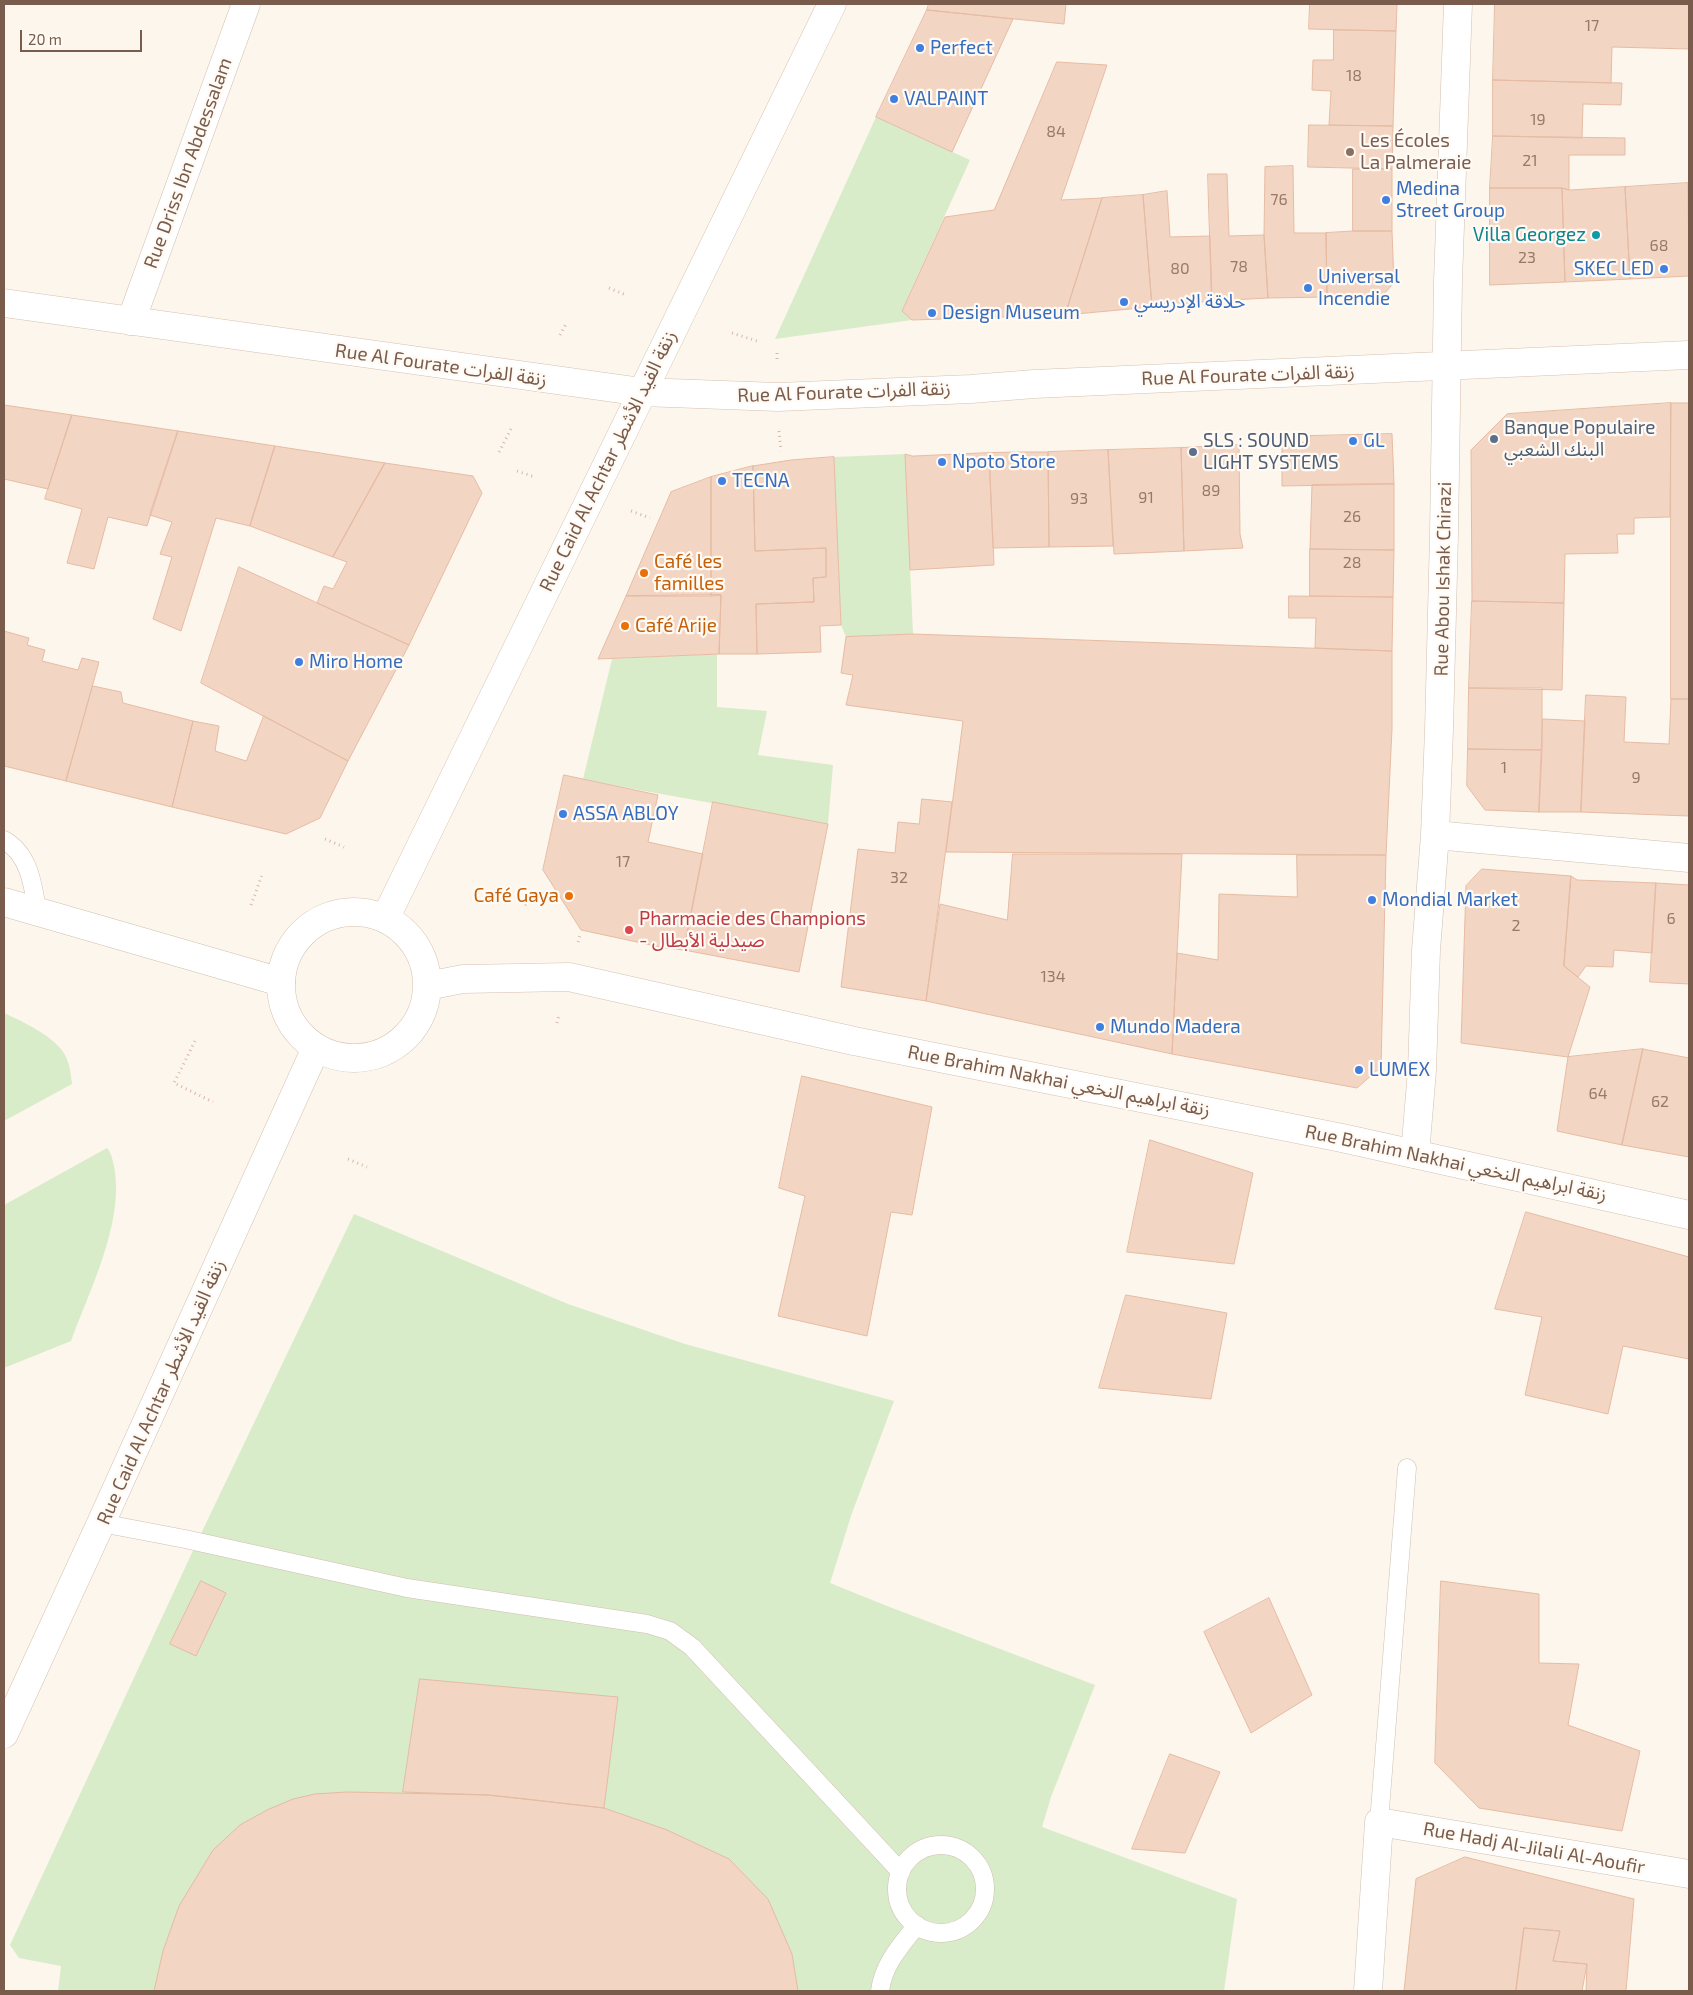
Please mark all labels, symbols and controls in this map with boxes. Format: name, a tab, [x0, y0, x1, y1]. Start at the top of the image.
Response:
house number: 17	[1585, 16, 1599, 36]
scale bar	[22, 20, 145, 52]
text: 20 m	[28, 30, 62, 48]
place label: Perfect	[930, 37, 993, 59]
marker: Perfect	[914, 42, 926, 54]
street label: Rue Driss Ibn Abdessalam	[139, 54, 237, 272]
house number: 18	[1346, 66, 1362, 86]
place label: VALPAINT	[904, 88, 988, 110]
marker: VALPAINT	[888, 93, 900, 105]
house number: 19	[1530, 110, 1546, 130]
house number: 84	[1046, 122, 1066, 142]
place label: Les Écoles La Palmeraie	[1360, 130, 1471, 174]
marker: Les Écoles La Palmeraie	[1344, 146, 1356, 158]
house number: 21	[1522, 151, 1538, 171]
place label: Medina Street Group	[1396, 178, 1505, 222]
house number: 76	[1270, 190, 1288, 210]
marker: Medina Street Group	[1380, 194, 1392, 206]
place label: Villa Georgez	[1473, 224, 1586, 246]
marker: Villa Georgez	[1590, 229, 1602, 241]
house number: 68	[1650, 236, 1668, 256]
house number: 23	[1518, 248, 1536, 268]
house number: 78	[1230, 257, 1248, 277]
place label: SKEC LED	[1574, 258, 1654, 280]
house number: 80	[1170, 259, 1190, 279]
marker: SKEC LED	[1658, 263, 1670, 275]
place label: Universal Incendie	[1318, 266, 1400, 310]
marker: Universal Incendie	[1302, 282, 1314, 294]
place label: حلاقة الإدريسي	[1134, 291, 1245, 313]
marker: حلاقة الإدريسي	[1118, 296, 1130, 308]
place label: Design Museum	[942, 302, 1080, 324]
marker: Design Museum	[926, 307, 938, 319]
street label: Rue Caid Al Achtar زنقة القيد الأشطر	[535, 327, 681, 595]
street label: Rue Al Fourate زنقة الفرات	[334, 339, 548, 391]
street label: Rue Al Fourate زنقة الفرات	[1141, 360, 1355, 390]
street label: Rue Al Fourate زنقة الفرات	[737, 377, 951, 407]
place label: Banque Populaire البنك الشعبي	[1504, 417, 1655, 461]
place label: SLS : SOUND LIGHT SYSTEMS	[1203, 430, 1339, 474]
place label: GL	[1363, 430, 1385, 452]
marker: Banque Populaire البنك الشعبي	[1488, 433, 1500, 445]
marker: GL	[1347, 435, 1359, 447]
marker: SLS : SOUND LIGHT SYSTEMS	[1187, 446, 1199, 458]
place label: Npoto Store	[952, 451, 1056, 473]
marker: Npoto Store	[936, 456, 948, 468]
place label: TECNA	[732, 470, 790, 492]
marker: TECNA	[716, 475, 728, 487]
house number: 89	[1202, 481, 1220, 501]
street label: Rue Abou Ishak Chirazi	[1430, 482, 1456, 676]
house number: 91	[1138, 488, 1154, 508]
house number: 93	[1070, 489, 1088, 509]
house number: 26	[1343, 507, 1361, 527]
place label: Café les familles	[654, 551, 724, 595]
house number: 28	[1343, 553, 1361, 573]
marker: Café les familles	[638, 567, 650, 579]
place label: Café Arije	[635, 615, 717, 637]
marker: Café Arije	[619, 620, 631, 632]
place label: Miro Home	[309, 651, 403, 673]
marker: Miro Home	[293, 656, 305, 668]
house number: 1	[1501, 758, 1507, 778]
house number: 9	[1631, 768, 1641, 788]
place label: ASSA ABLOY	[573, 803, 678, 825]
marker: ASSA ABLOY	[557, 808, 569, 820]
house number: 17	[616, 852, 630, 872]
house number: 32	[890, 868, 908, 888]
place label: Café Gaya	[473, 885, 559, 907]
place label: Mondial Market	[1382, 889, 1518, 911]
marker: Café Gaya	[563, 890, 575, 902]
marker: Mondial Market	[1366, 894, 1378, 906]
place label: Pharmacie des Champions - صيدلية الأبطال	[639, 908, 866, 952]
house number: 6	[1666, 909, 1676, 929]
house number: 2	[1512, 916, 1520, 936]
marker: Pharmacie des Champions - صيدلية الأبطال	[623, 924, 635, 936]
house number: 134	[1040, 967, 1066, 987]
place label: Mundo Madera	[1110, 1016, 1241, 1038]
marker: Mundo Madera	[1094, 1021, 1106, 1033]
street label: Rue Brahim Nakhai زنقة ابراهيم النخعي	[906, 1040, 1212, 1122]
place label: LUMEX	[1369, 1059, 1430, 1081]
marker: LUMEX	[1353, 1064, 1365, 1076]
house number: 64	[1589, 1084, 1607, 1104]
house number: 62	[1651, 1092, 1669, 1112]
street label: Rue Brahim Nakhai زنقة ابراهيم النخعي	[1303, 1120, 1609, 1206]
street label: Rue Caid Al Achtar زنقة القيد الأشطر	[92, 1256, 230, 1528]
street label: Rue Hadj Al-Jilali Al-Aoufir	[1421, 1817, 1647, 1879]

